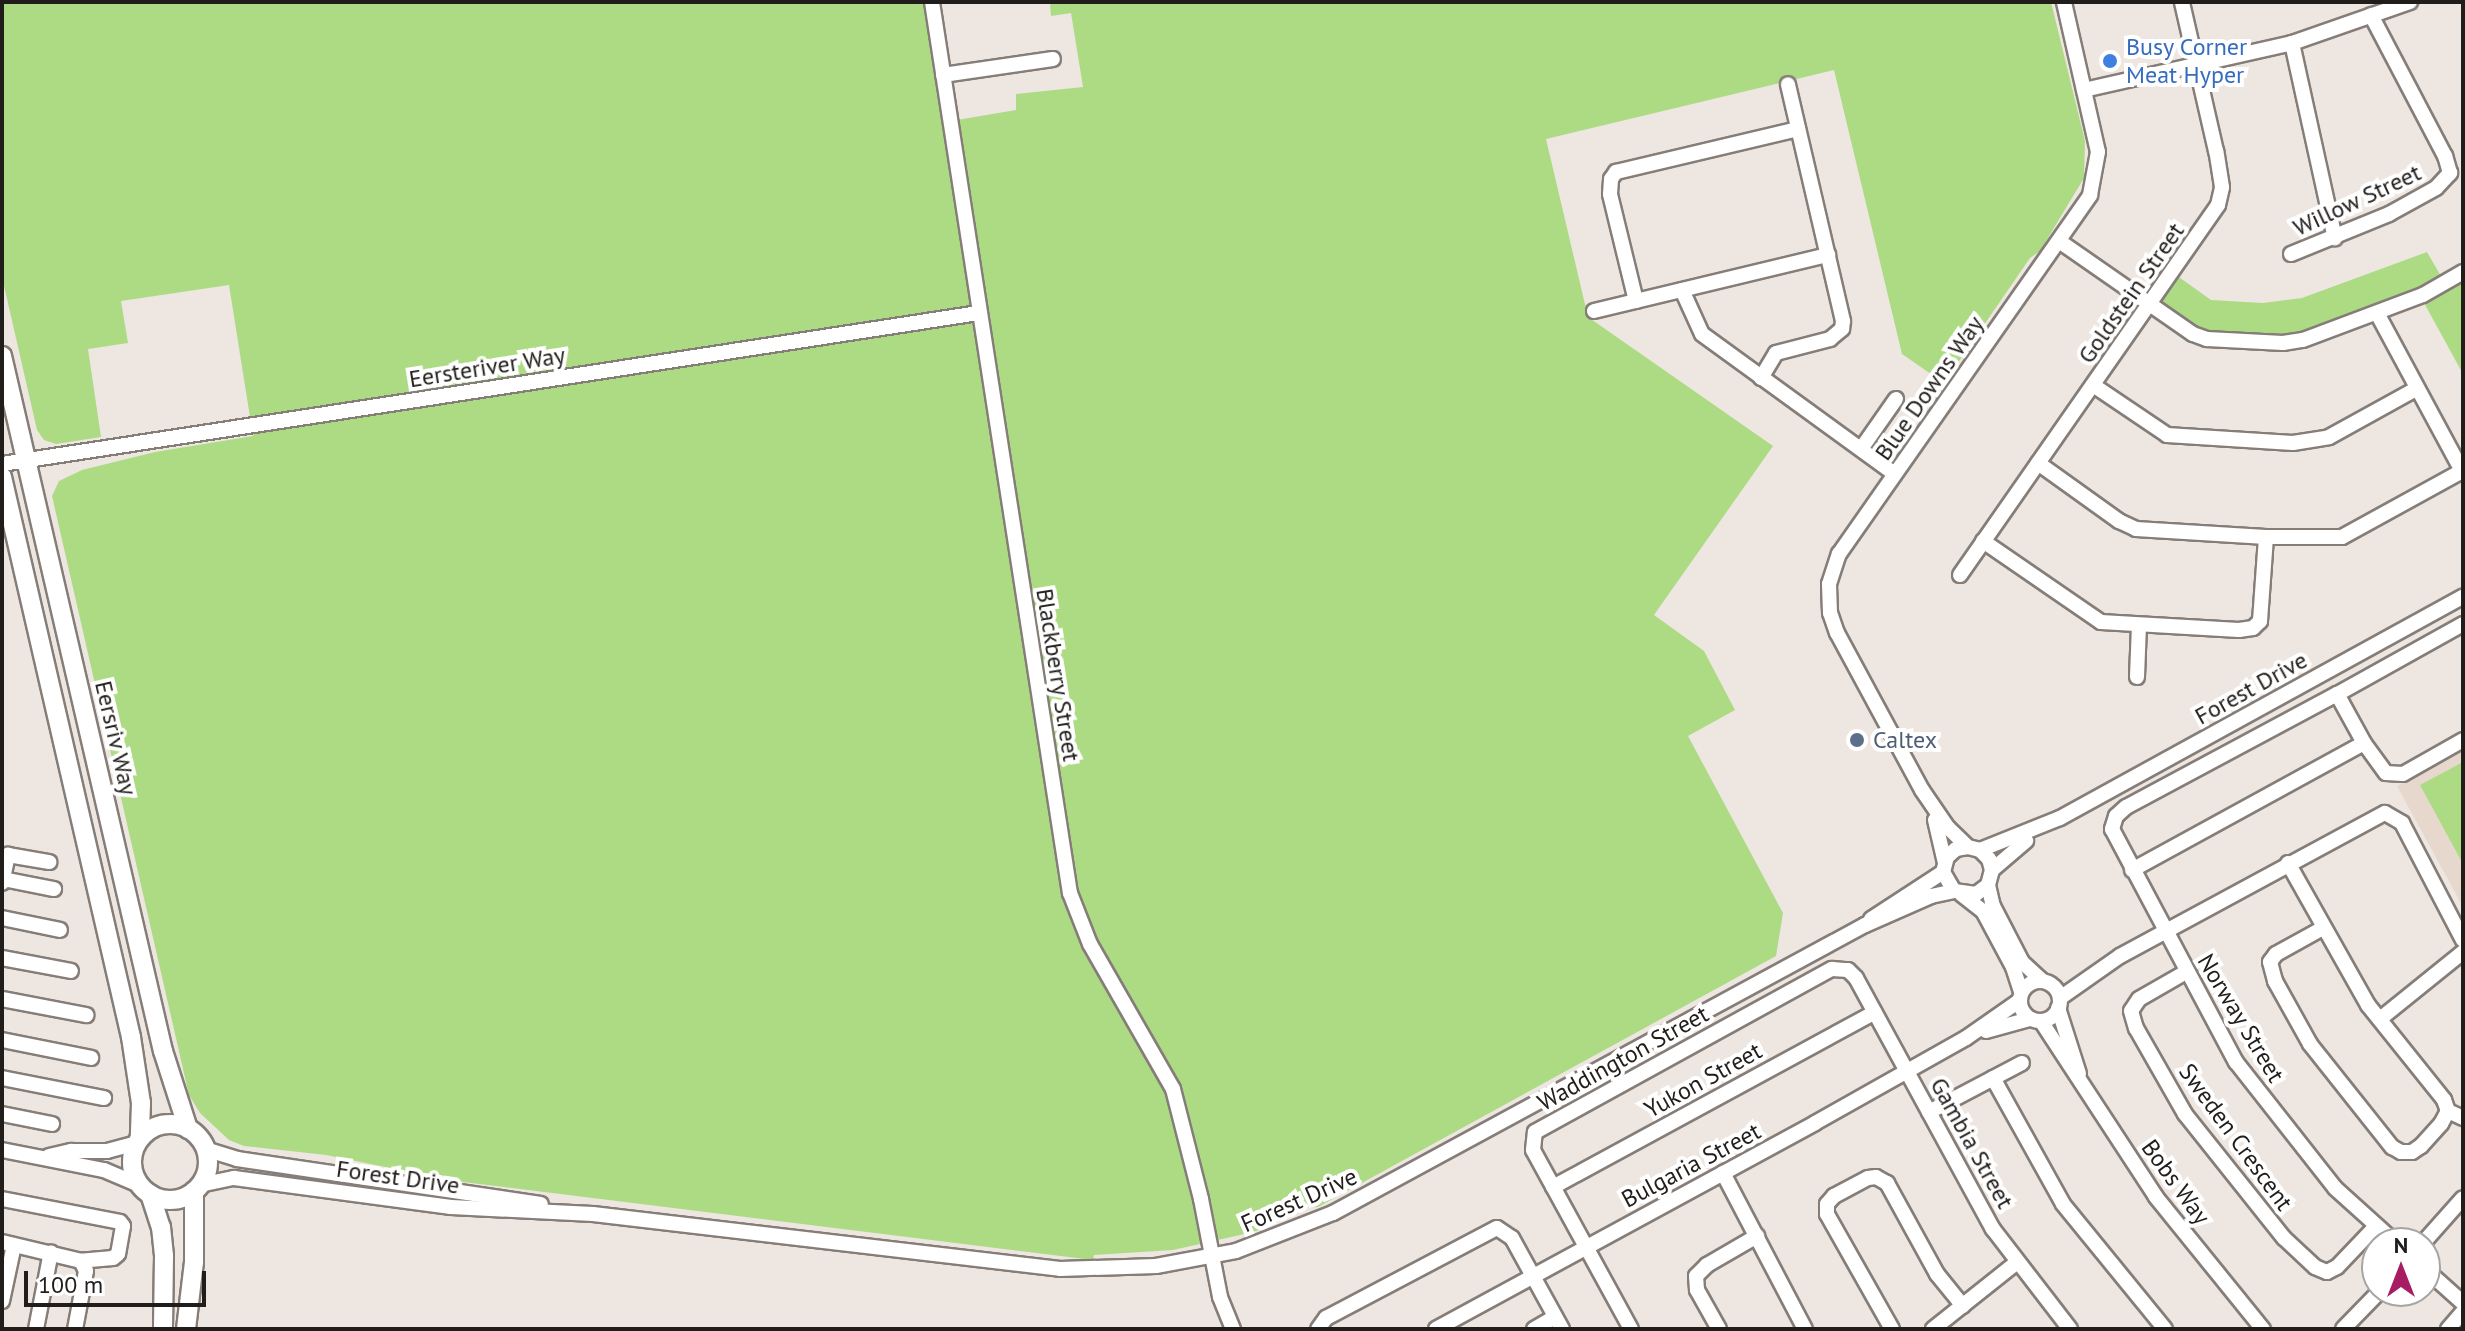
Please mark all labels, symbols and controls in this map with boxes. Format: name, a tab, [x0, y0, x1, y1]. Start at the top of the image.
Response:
place label: Busy Corner Meat Hyper	[2126, 33, 2248, 89]
marker: Busy Corner Meat Hyper	[2101, 52, 2119, 70]
street label: Willow Street	[2288, 158, 2426, 242]
street label: Goldstein Street	[2072, 217, 2190, 369]
street label: Blue Downs Way	[1868, 310, 1990, 466]
street label: Eersteriver Way	[407, 340, 567, 394]
street label: Blackberry Street	[1030, 586, 1086, 764]
street label: Forest Drive	[2190, 645, 2312, 731]
street label: Eersriv Way	[89, 677, 143, 799]
place label: Caltex	[1873, 726, 1937, 754]
marker: Caltex	[1848, 731, 1866, 749]
street label: Norway Street	[2191, 948, 2291, 1088]
street label: Waddington Street	[1533, 999, 1713, 1117]
street label: Yukon Street	[1639, 1036, 1767, 1124]
street label: Sweden Crescent	[2173, 1058, 2299, 1216]
street label: Gambia Street	[1924, 1073, 2020, 1213]
street label: Bulgaria Street	[1617, 1116, 1765, 1214]
street label: Bobs Way	[2135, 1134, 2217, 1230]
street label: Forest Drive	[335, 1154, 461, 1200]
street label: Forest Drive	[1236, 1162, 1362, 1238]
north arrow	[2361, 1227, 2441, 1307]
text: N	[2394, 1231, 2408, 1259]
scale bar	[28, 1255, 210, 1305]
text: 100 m	[38, 1269, 103, 1300]

